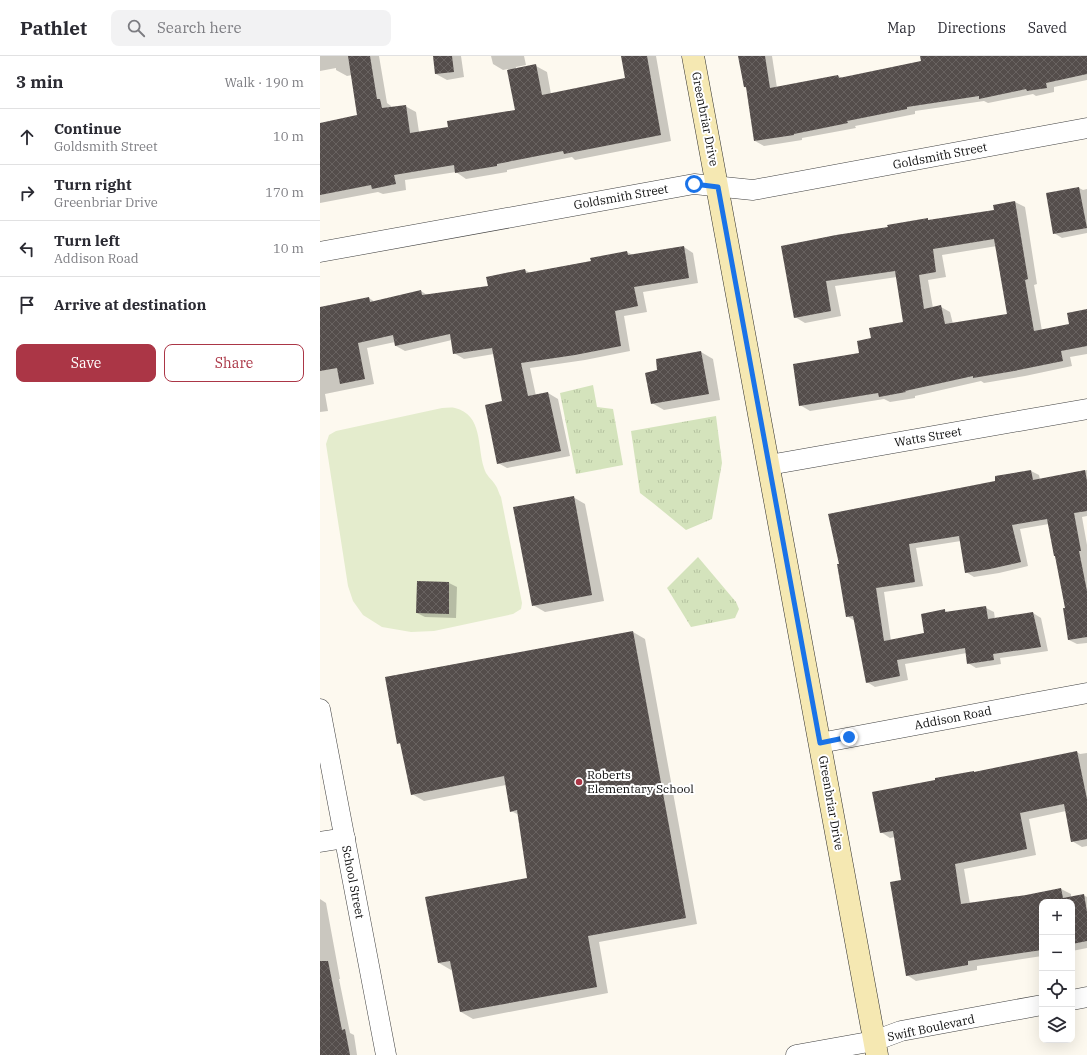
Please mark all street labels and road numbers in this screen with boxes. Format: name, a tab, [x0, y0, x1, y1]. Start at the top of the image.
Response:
street label: Greenbriar Drive	[689, 70, 722, 167]
street label: Goldsmith Street	[892, 139, 988, 172]
street label: Goldsmith Street	[573, 181, 669, 212]
street label: Watts Street	[893, 423, 963, 450]
street label: Addison Road	[913, 703, 993, 732]
street label: Greenbriar Drive	[816, 754, 847, 851]
street label: School Street	[339, 844, 368, 920]
street label: Swift Boulevard	[886, 1011, 976, 1044]

